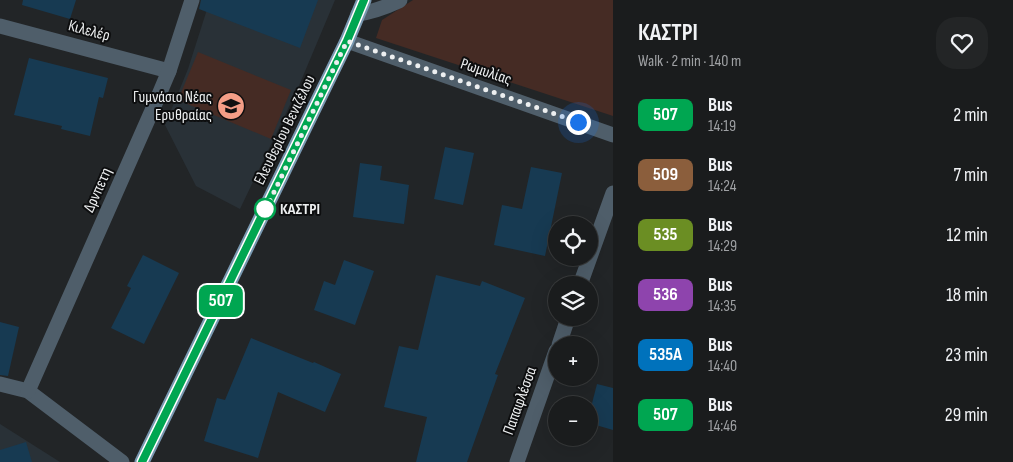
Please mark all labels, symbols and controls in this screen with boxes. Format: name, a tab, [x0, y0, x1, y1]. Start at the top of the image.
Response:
street label: Κιλελέρ	[66, 16, 112, 46]
button: heart	[936, 17, 988, 69]
text: ΚΑΣΤΡΙ	[638, 18, 698, 47]
text: Walk · 2 min · 140 m	[638, 52, 741, 71]
street label: Ρωμυλίας	[458, 54, 514, 90]
street label: Ελευθερίου Βενιζέλου	[250, 72, 320, 188]
place label: Γυμνάσιο Νέας Ερυθραίας	[133, 88, 212, 125]
school or university icon: Γυμνάσιο Νέας Ερυθραίας	[216, 91, 246, 121]
text: Bus	[708, 94, 733, 117]
text: 507	[653, 104, 678, 125]
text: 2 min	[953, 104, 988, 127]
your location	[566, 110, 591, 135]
text: 14:19	[708, 117, 736, 136]
text: Bus	[708, 154, 733, 177]
text: 509	[653, 164, 678, 185]
text: 7 min	[954, 164, 988, 187]
street label: Δρνπετη	[80, 165, 116, 215]
text: 14:24	[708, 177, 737, 196]
marker: ΚΑΣΤΡΙ	[254, 198, 276, 220]
place label: ΚΑΣΤΡΙ	[280, 200, 320, 219]
text: Bus	[708, 214, 733, 237]
map controls	[548, 216, 598, 446]
button: locate	[548, 216, 598, 266]
text: 535	[654, 224, 677, 245]
text: 12 min	[946, 224, 988, 247]
text: 14:29	[708, 237, 737, 256]
text: Bus	[708, 274, 733, 297]
button: layers	[548, 276, 598, 326]
text: 536	[653, 284, 678, 305]
text: 18 min	[946, 284, 988, 307]
line badge: 507	[192, 285, 250, 317]
text: 507	[209, 290, 233, 311]
text: 14:35	[708, 297, 736, 316]
text: Bus	[708, 334, 733, 357]
button: +	[548, 336, 598, 386]
text: 535A	[649, 344, 682, 365]
text: 23 min	[945, 344, 988, 367]
text: 14:40	[708, 357, 737, 376]
street label: Παπαφλέσσα	[499, 364, 541, 437]
text: Bus	[708, 394, 733, 417]
button: −	[548, 396, 598, 446]
text: 507	[653, 404, 678, 425]
text: 29 min	[945, 404, 988, 427]
text: 14:46	[708, 417, 737, 436]

